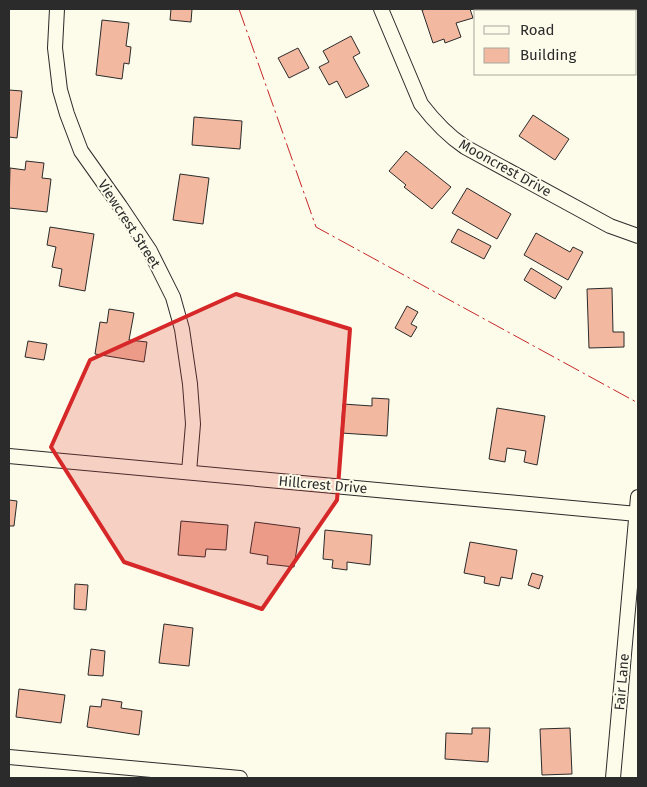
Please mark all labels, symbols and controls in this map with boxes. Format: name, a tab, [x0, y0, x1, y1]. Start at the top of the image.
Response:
legend	[474, 10, 637, 75]
text: Road	[520, 21, 555, 39]
text: Building	[520, 46, 576, 64]
street label: Mooncrest Drive	[456, 136, 554, 200]
street label: Viewcrest Street	[94, 177, 164, 272]
street label: Hillcrest Drive	[278, 473, 368, 497]
street label: Fair Lane	[611, 653, 633, 711]

